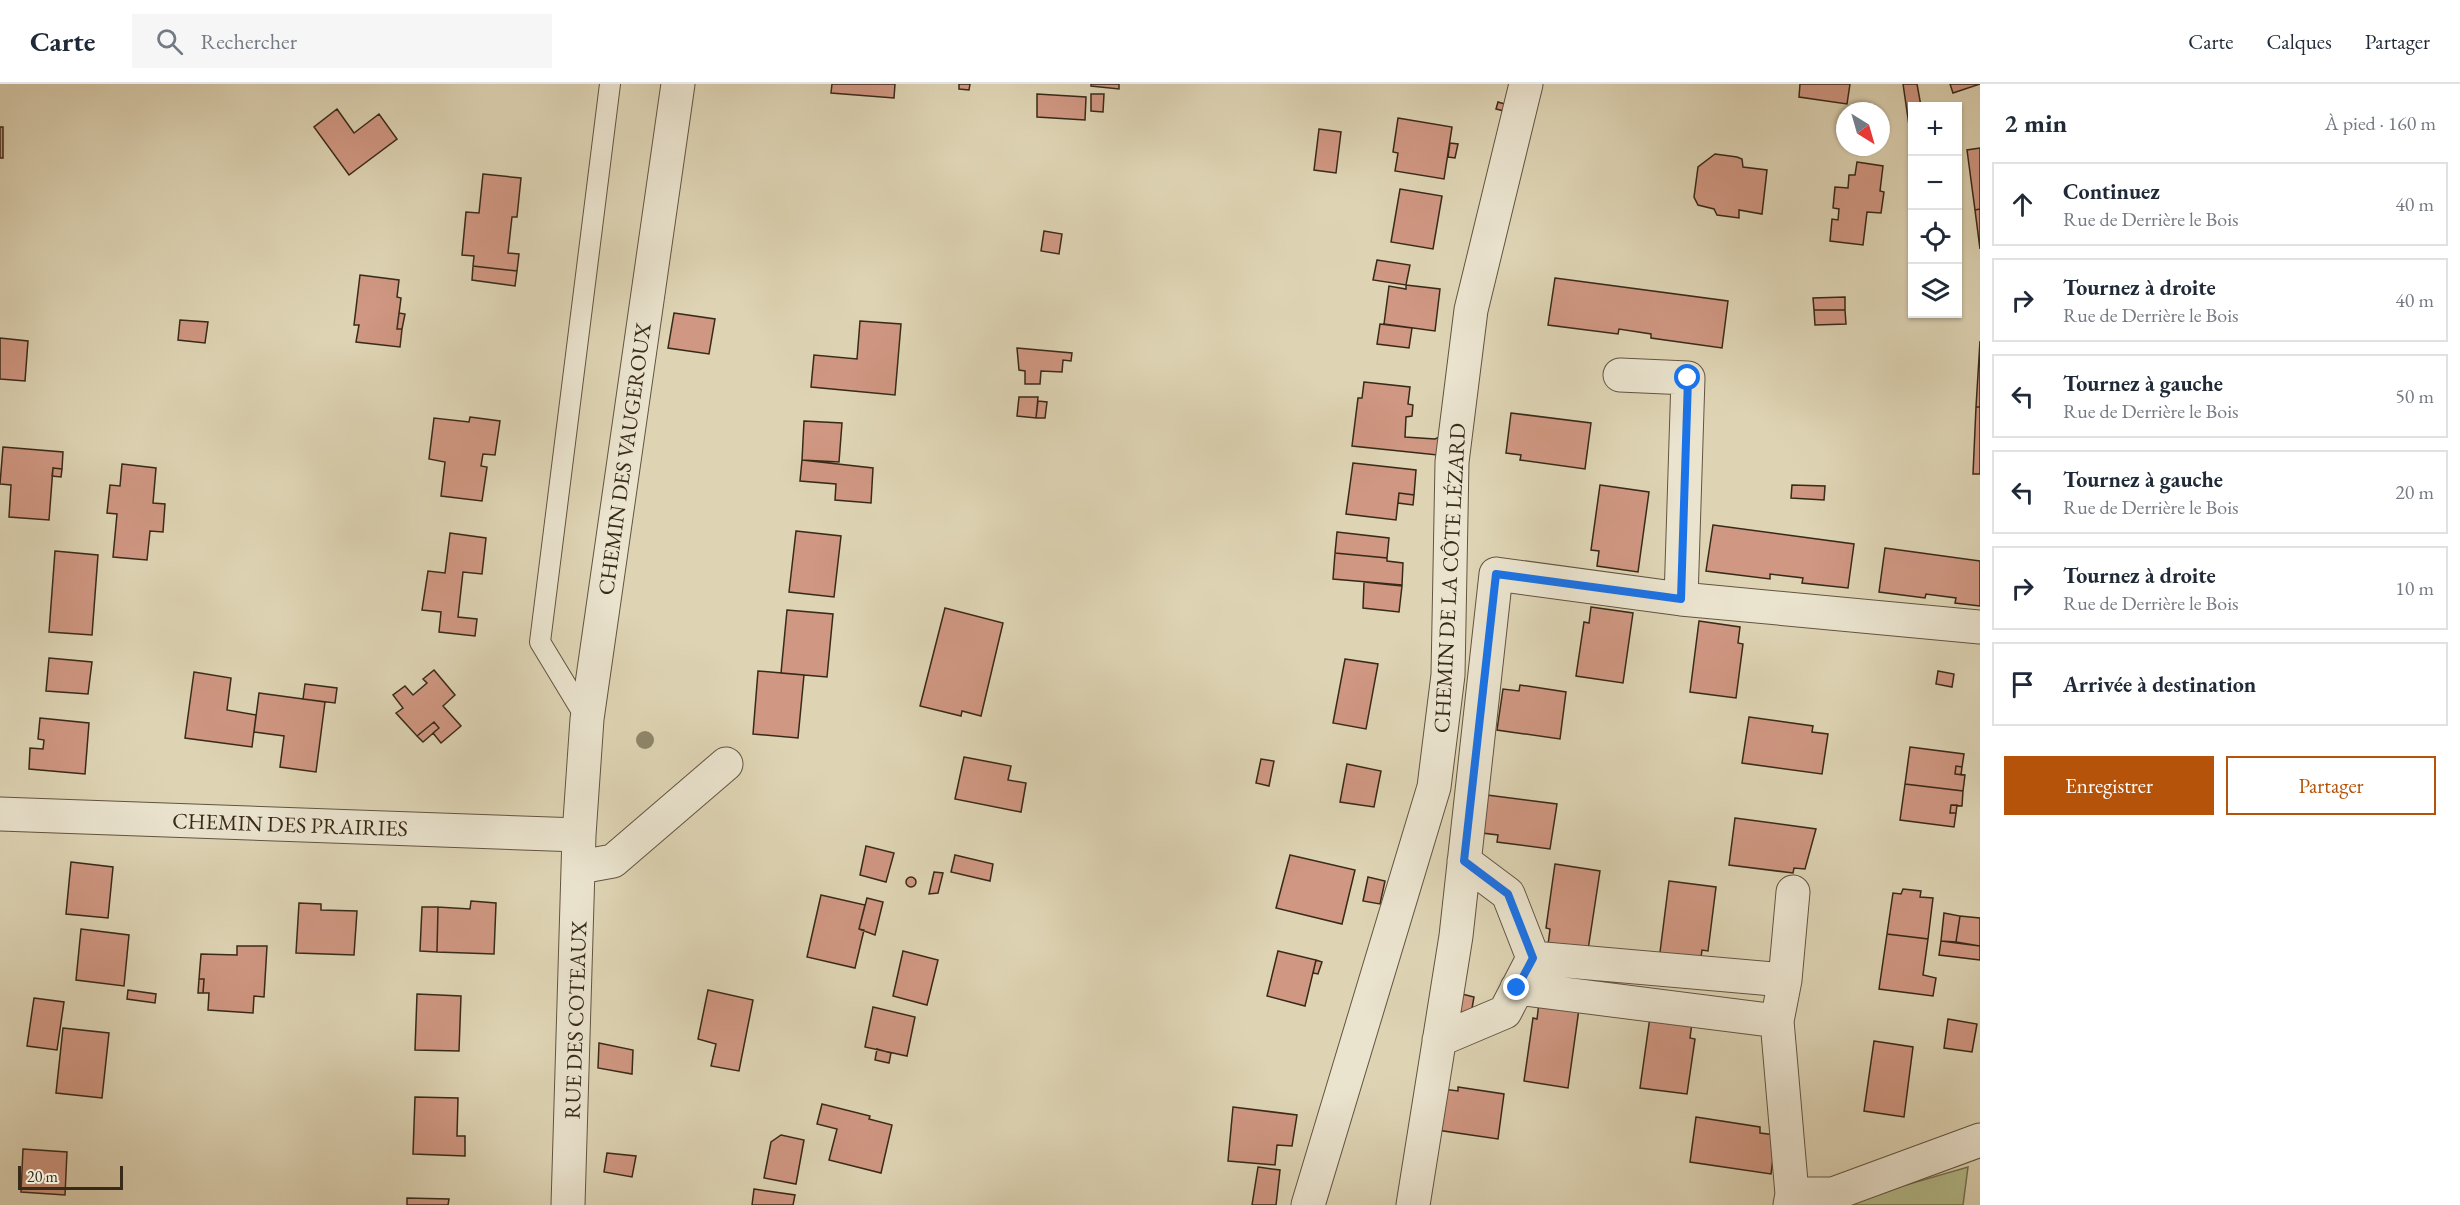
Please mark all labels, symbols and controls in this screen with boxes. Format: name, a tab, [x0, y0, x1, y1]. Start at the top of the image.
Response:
search box	[132, 14, 552, 68]
text: Carte	[30, 23, 96, 59]
icon: search	[153, 25, 186, 58]
text: Rechercher	[201, 27, 297, 56]
text: Carte	[2188, 28, 2233, 55]
text: Calques	[2266, 28, 2332, 55]
text: Partager	[2365, 28, 2430, 55]
north arrow	[1836, 102, 1890, 156]
map controls	[1908, 102, 1962, 318]
button: +	[1908, 102, 1962, 156]
text: 2 min	[2004, 106, 2067, 140]
text: À pied · 160 m	[2325, 110, 2436, 136]
button: −	[1908, 156, 1962, 210]
text: Continuez	[2063, 177, 2160, 206]
icon: ahead	[2006, 188, 2039, 221]
text: 40 m	[2395, 191, 2434, 217]
text: Rue de Derrière le Bois	[2063, 206, 2239, 232]
button: locate	[1908, 210, 1962, 264]
button: layers	[1908, 264, 1962, 318]
text: Tournez à droite	[2063, 273, 2216, 302]
icon: right	[2006, 284, 2039, 317]
text: 40 m	[2395, 287, 2434, 313]
text: Rue de Derrière le Bois	[2063, 302, 2239, 328]
street label: CHEMIN DES VAUGEROUX	[591, 321, 658, 597]
route start	[1674, 364, 1700, 390]
text: Tournez à gauche	[2063, 369, 2223, 398]
icon: left	[2006, 380, 2039, 413]
text: 50 m	[2395, 383, 2434, 409]
text: Rue de Derrière le Bois	[2063, 398, 2239, 424]
street label: CHEMIN DE LA CÔTE LÉZARD	[1427, 422, 1472, 734]
text: Tournez à gauche	[2063, 465, 2223, 494]
icon: left	[2006, 476, 2039, 509]
text: 20 m	[2395, 479, 2434, 505]
text: Rue de Derrière le Bois	[2063, 494, 2239, 520]
text: Tournez à droite	[2063, 561, 2216, 590]
icon: right	[2006, 572, 2039, 605]
text: 10 m	[2395, 575, 2434, 601]
text: Rue de Derrière le Bois	[2063, 590, 2239, 616]
icon: arrive	[2006, 668, 2039, 701]
text: Arrivée à destination	[2063, 670, 2256, 699]
button: Enregistrer	[2004, 756, 2214, 815]
button: Partager	[2226, 756, 2436, 815]
street label: CHEMIN DES PRAIRIES	[172, 806, 408, 843]
street label: RUE DES COTEAUX	[558, 920, 593, 1120]
route end	[1503, 974, 1529, 1000]
scale bar	[18, 1163, 123, 1190]
text: 20 m	[27, 1166, 58, 1187]

